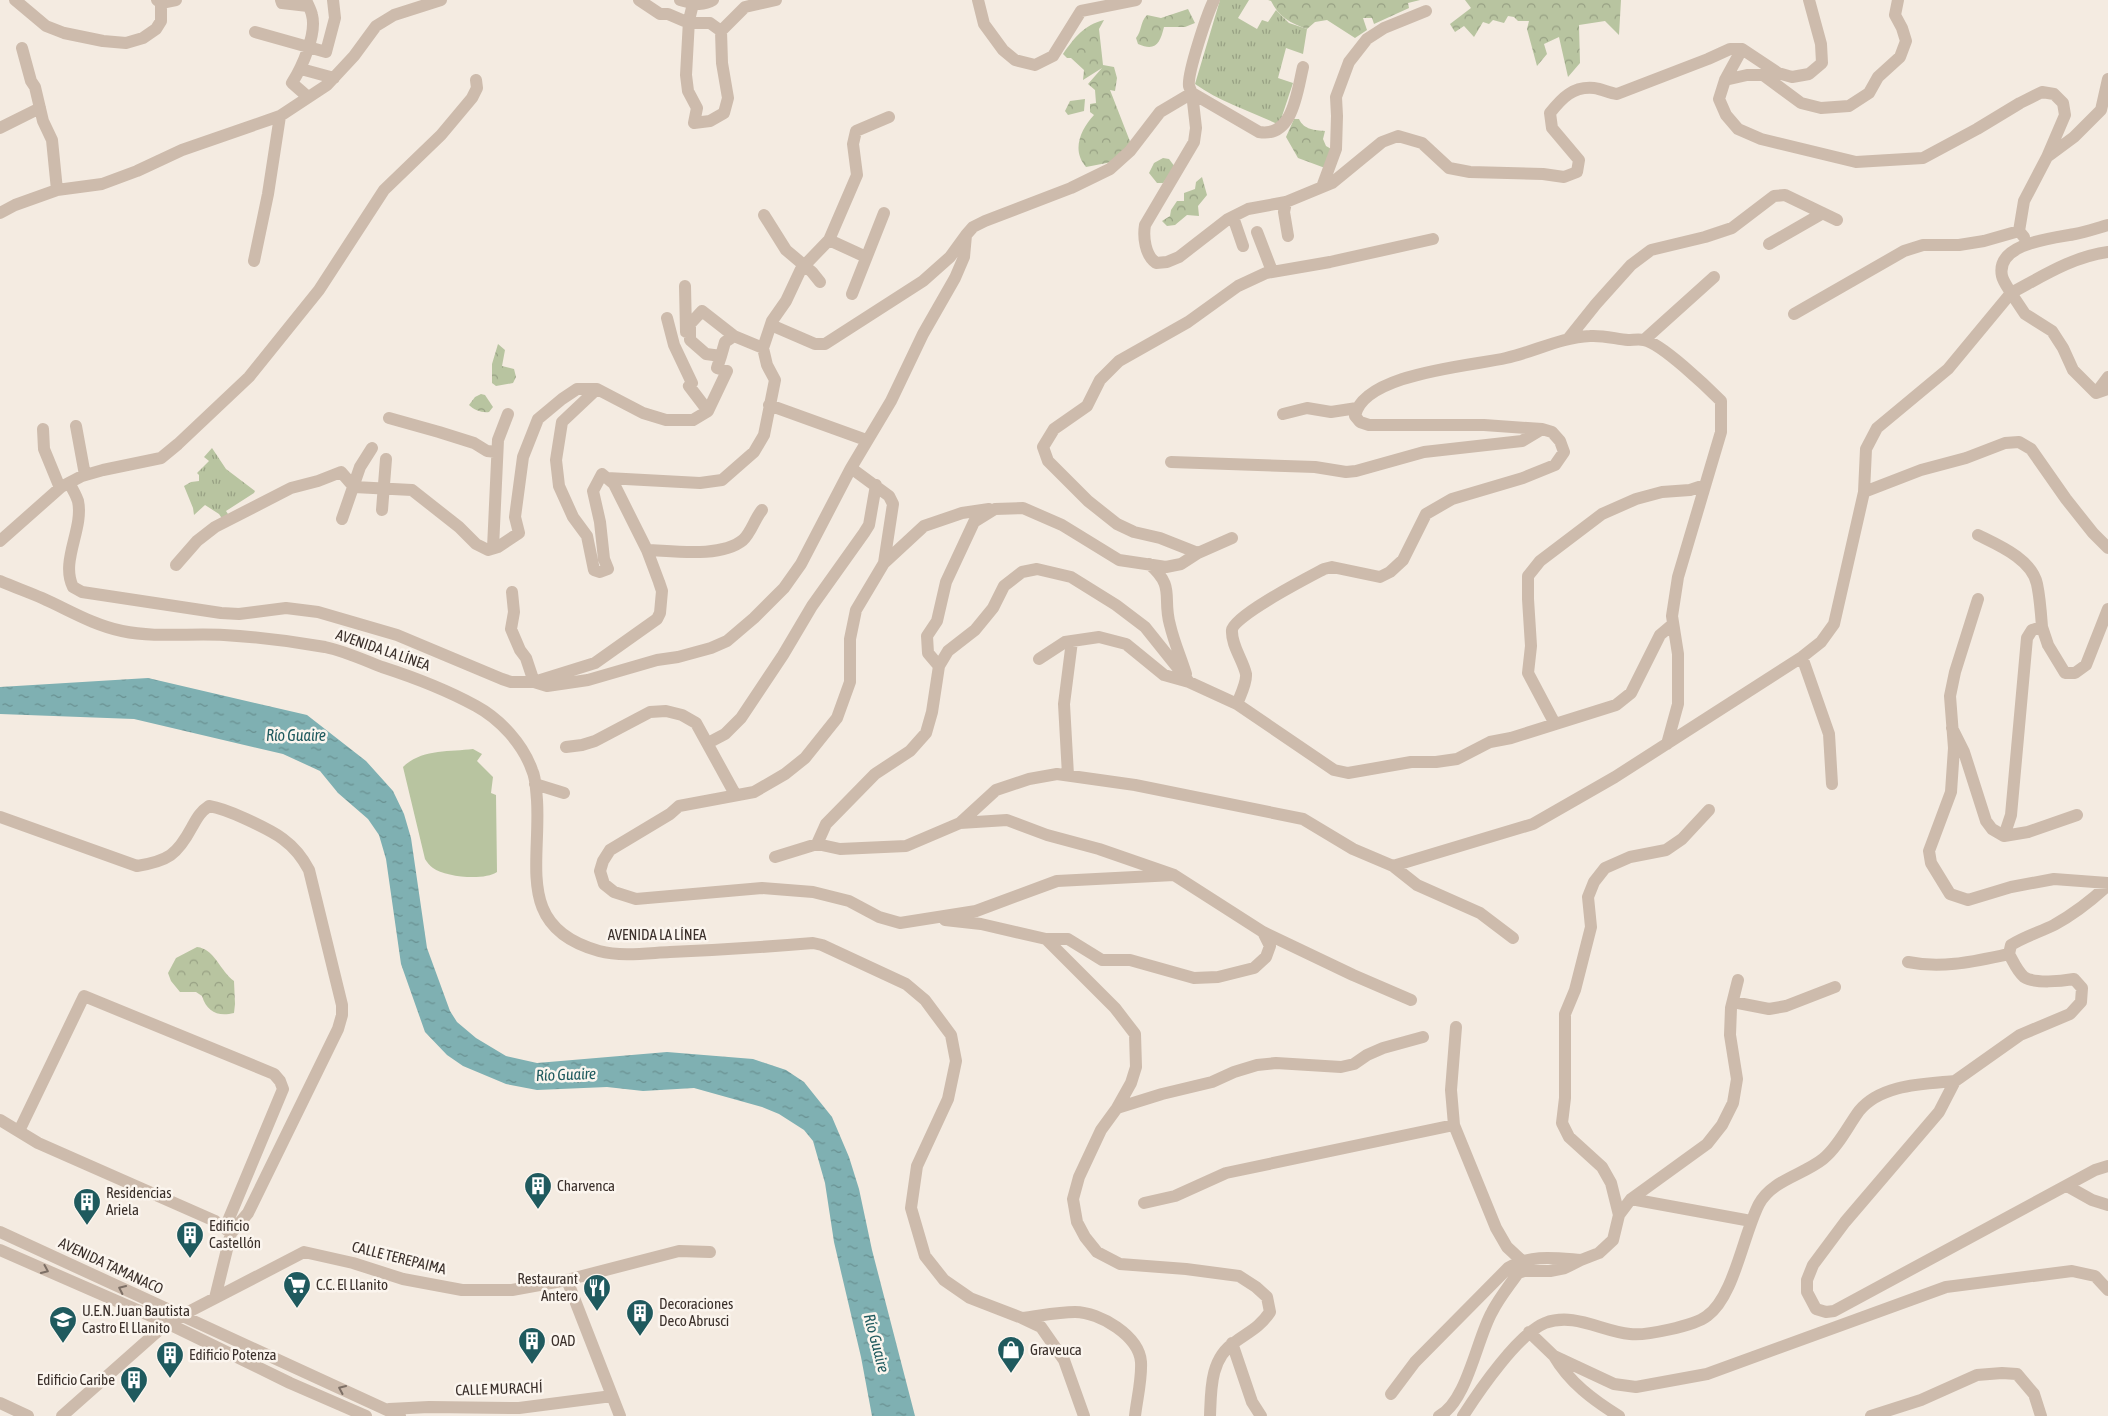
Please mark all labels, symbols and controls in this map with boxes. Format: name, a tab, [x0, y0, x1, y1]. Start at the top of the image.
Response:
street label: AVENIDA LA LÍNEA	[334, 625, 433, 674]
water label: Río Guaire	[266, 726, 326, 744]
street label: AVENIDA LA LÍNEA	[608, 926, 707, 943]
water label: Río Guaire	[536, 1064, 596, 1084]
building icon: Charvenca	[523, 1171, 553, 1210]
place label: Charvenca	[557, 1177, 615, 1194]
place label: Residencias Ariela	[106, 1184, 172, 1218]
building icon: Residencias Ariela	[72, 1187, 102, 1226]
place label: Edificio Castellón	[209, 1217, 261, 1251]
building icon: Edificio Castellón	[175, 1220, 205, 1259]
street label: AVENIDA TAMANACO	[56, 1234, 166, 1297]
street label: CALLE TEREPAIMA	[350, 1238, 449, 1278]
one-way arrow	[40, 1263, 49, 1274]
supermarket icon: C.C. El Llanito	[282, 1270, 312, 1309]
place label: Restaurant Antero	[517, 1270, 578, 1304]
restaurant icon: Restaurant Antero	[582, 1273, 612, 1312]
place label: C.C. El Llanito	[316, 1276, 388, 1293]
one-way arrow	[118, 1285, 127, 1295]
place label: Decoraciones Deco Abrusci	[659, 1295, 733, 1329]
building icon: Decoraciones Deco Abrusci	[625, 1298, 655, 1337]
place label: U.E.N. Juan Bautista Castro El Llanito	[82, 1302, 190, 1336]
school or university icon: U.E.N. Juan Bautista Castro El Llanito	[48, 1305, 78, 1344]
water label: Río Guaire	[861, 1312, 893, 1374]
building icon: OAD	[517, 1326, 547, 1365]
place label: OAD	[551, 1332, 576, 1349]
shop icon: Graveuca	[996, 1335, 1026, 1374]
building icon: Edificio Potenza	[155, 1340, 185, 1379]
place label: Graveuca	[1030, 1341, 1082, 1358]
place label: Edificio Potenza	[189, 1346, 277, 1363]
building icon: Edificio Caribe	[119, 1365, 149, 1404]
place label: Edificio Caribe	[37, 1371, 115, 1388]
street label: CALLE MURACHÍ	[455, 1378, 543, 1399]
one-way arrow	[338, 1385, 347, 1395]

